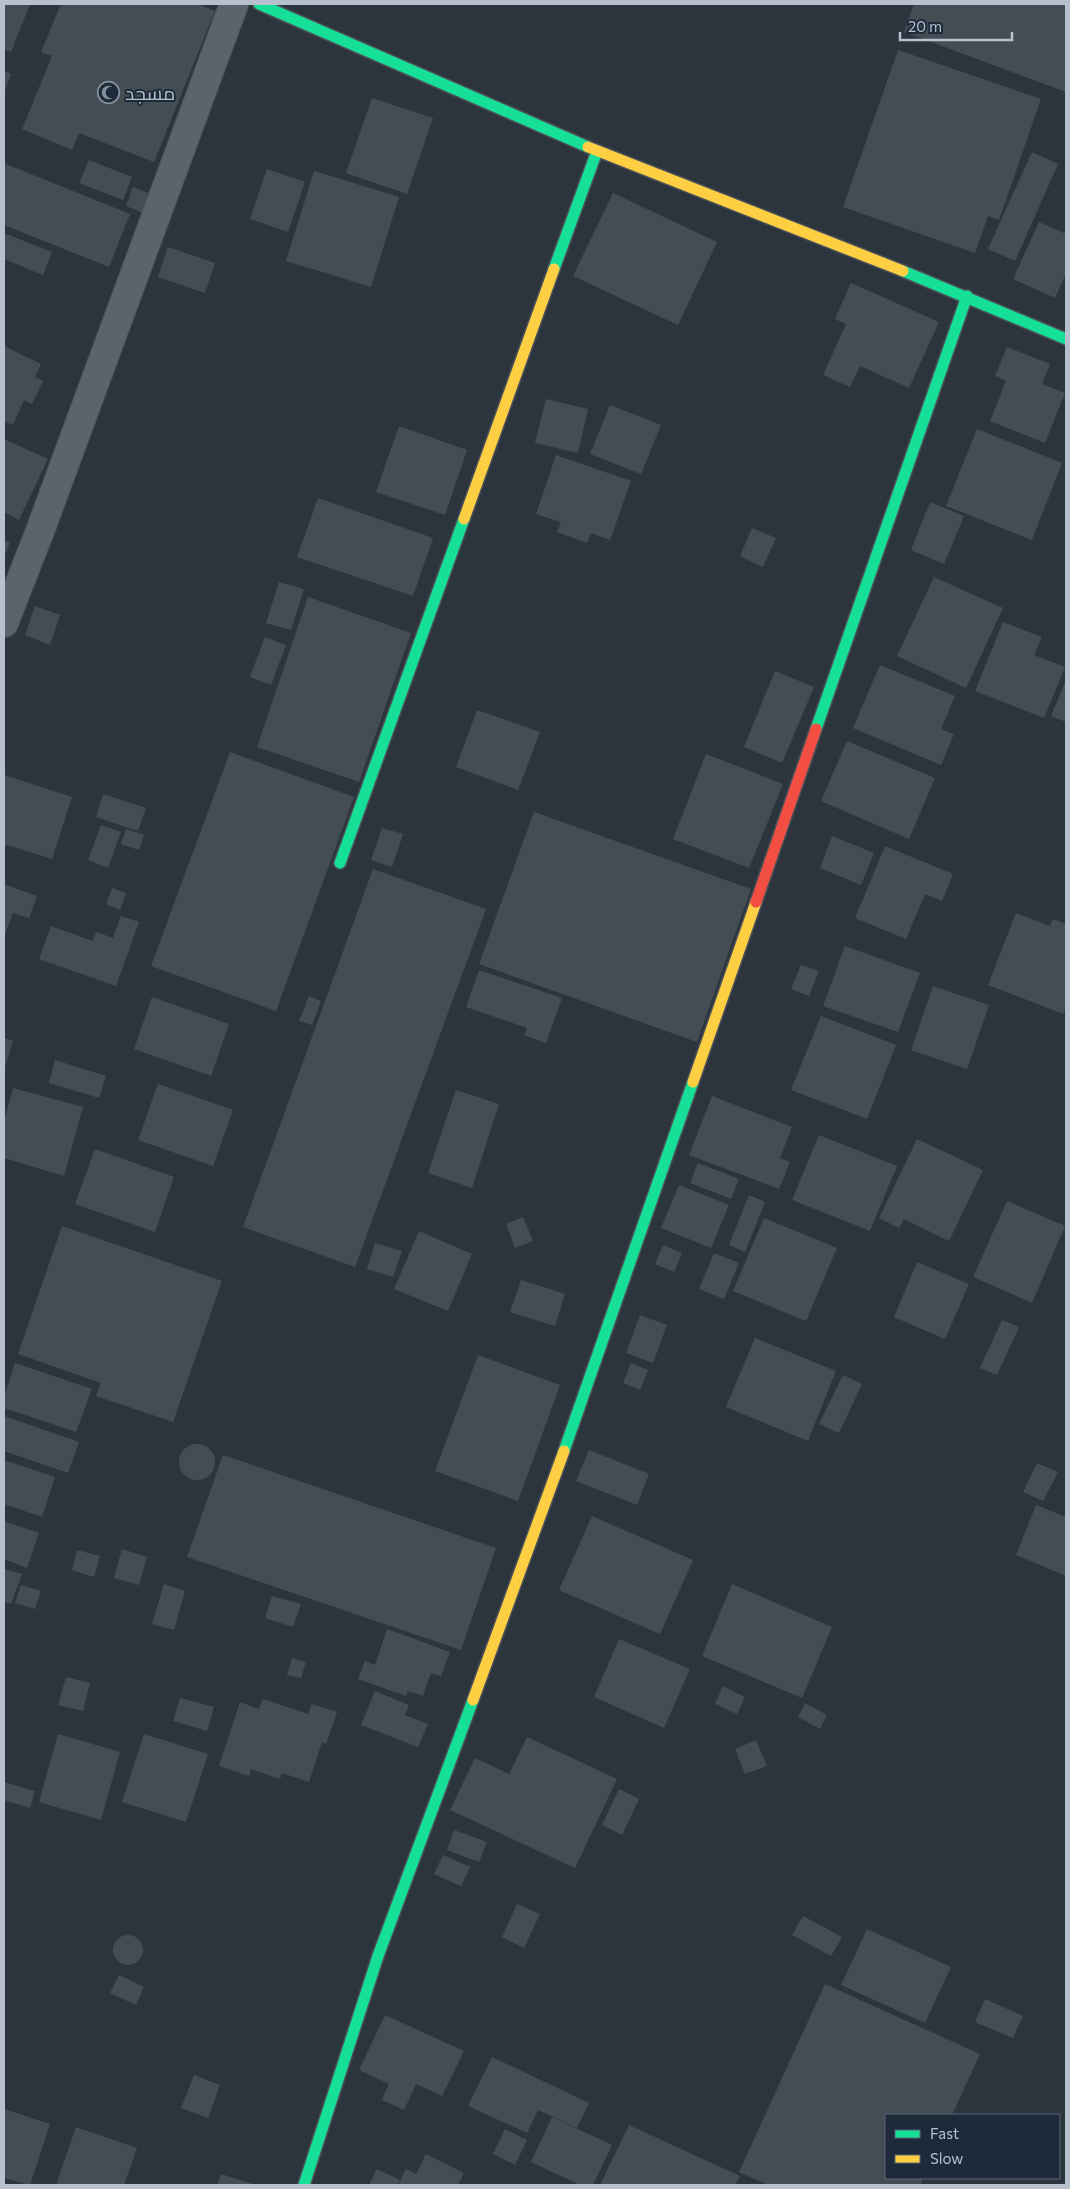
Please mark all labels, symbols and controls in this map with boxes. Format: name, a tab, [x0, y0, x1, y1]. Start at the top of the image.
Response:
scale bar	[900, 10, 1012, 42]
text: 20 m	[908, 17, 942, 35]
mosque icon: مسجد	[97, 81, 121, 105]
place label: مسجد	[125, 81, 175, 104]
legend	[885, 2114, 1060, 2179]
text: Fast	[930, 2124, 959, 2142]
text: Slow	[930, 2149, 963, 2167]

